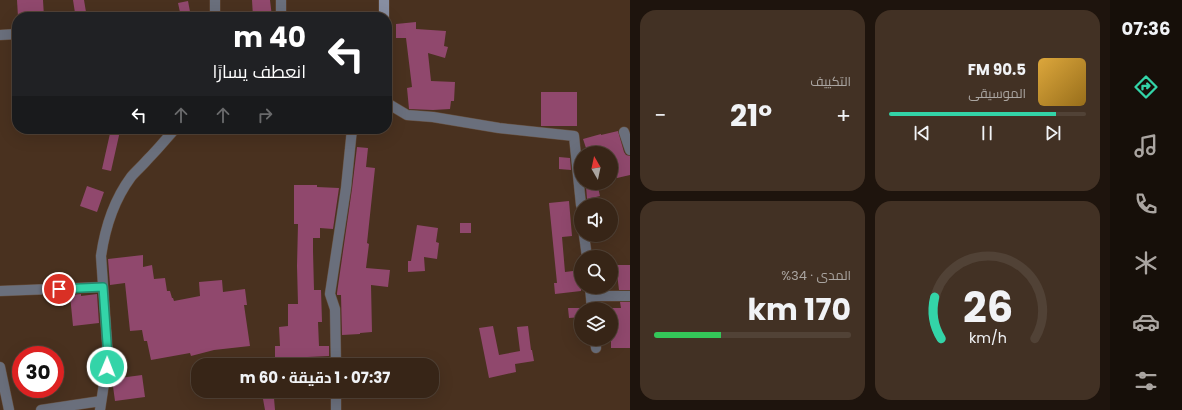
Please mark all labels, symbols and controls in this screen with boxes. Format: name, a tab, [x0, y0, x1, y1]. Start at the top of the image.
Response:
text: 07:36	[1122, 16, 1170, 41]
text: 40 m	[233, 18, 306, 57]
icon: left	[320, 28, 372, 80]
text: انعطف يسارًا	[212, 59, 306, 84]
text: 90.5 FM	[968, 59, 1026, 80]
text: التكييف	[810, 72, 851, 91]
icon: directions	[1132, 73, 1160, 101]
text: الموسيقى	[968, 84, 1026, 103]
text: 21°	[730, 94, 772, 137]
text: −	[654, 100, 666, 131]
text: +	[836, 100, 851, 131]
icon: left	[128, 104, 150, 126]
icon: ahead	[170, 104, 192, 126]
icon: ahead	[212, 104, 234, 126]
icon: right	[254, 104, 276, 126]
icon: previous	[911, 122, 933, 144]
icon: pause	[976, 122, 998, 144]
icon: next	[1042, 122, 1064, 144]
icon: music	[1132, 132, 1160, 160]
north arrow	[574, 146, 618, 190]
map controls	[574, 146, 618, 346]
icon: phone	[1132, 190, 1160, 218]
button: sound	[574, 198, 618, 242]
icon: climate	[1132, 249, 1160, 277]
button: search	[574, 250, 618, 294]
text: المدى · 34%	[781, 266, 851, 285]
pin	[42, 272, 76, 306]
text: 26	[962, 277, 1013, 336]
icon: arrive	[48, 278, 70, 300]
text: 170 km	[747, 288, 851, 331]
button: layers	[574, 302, 618, 346]
icon: car	[1132, 308, 1160, 336]
text: km/h	[968, 327, 1007, 347]
speed limit sign: 30	[12, 346, 64, 398]
position arrow	[86, 346, 128, 388]
text: 07:37 · 1 دقيقة · 60 m	[240, 367, 390, 388]
icon: filters	[1132, 367, 1160, 395]

